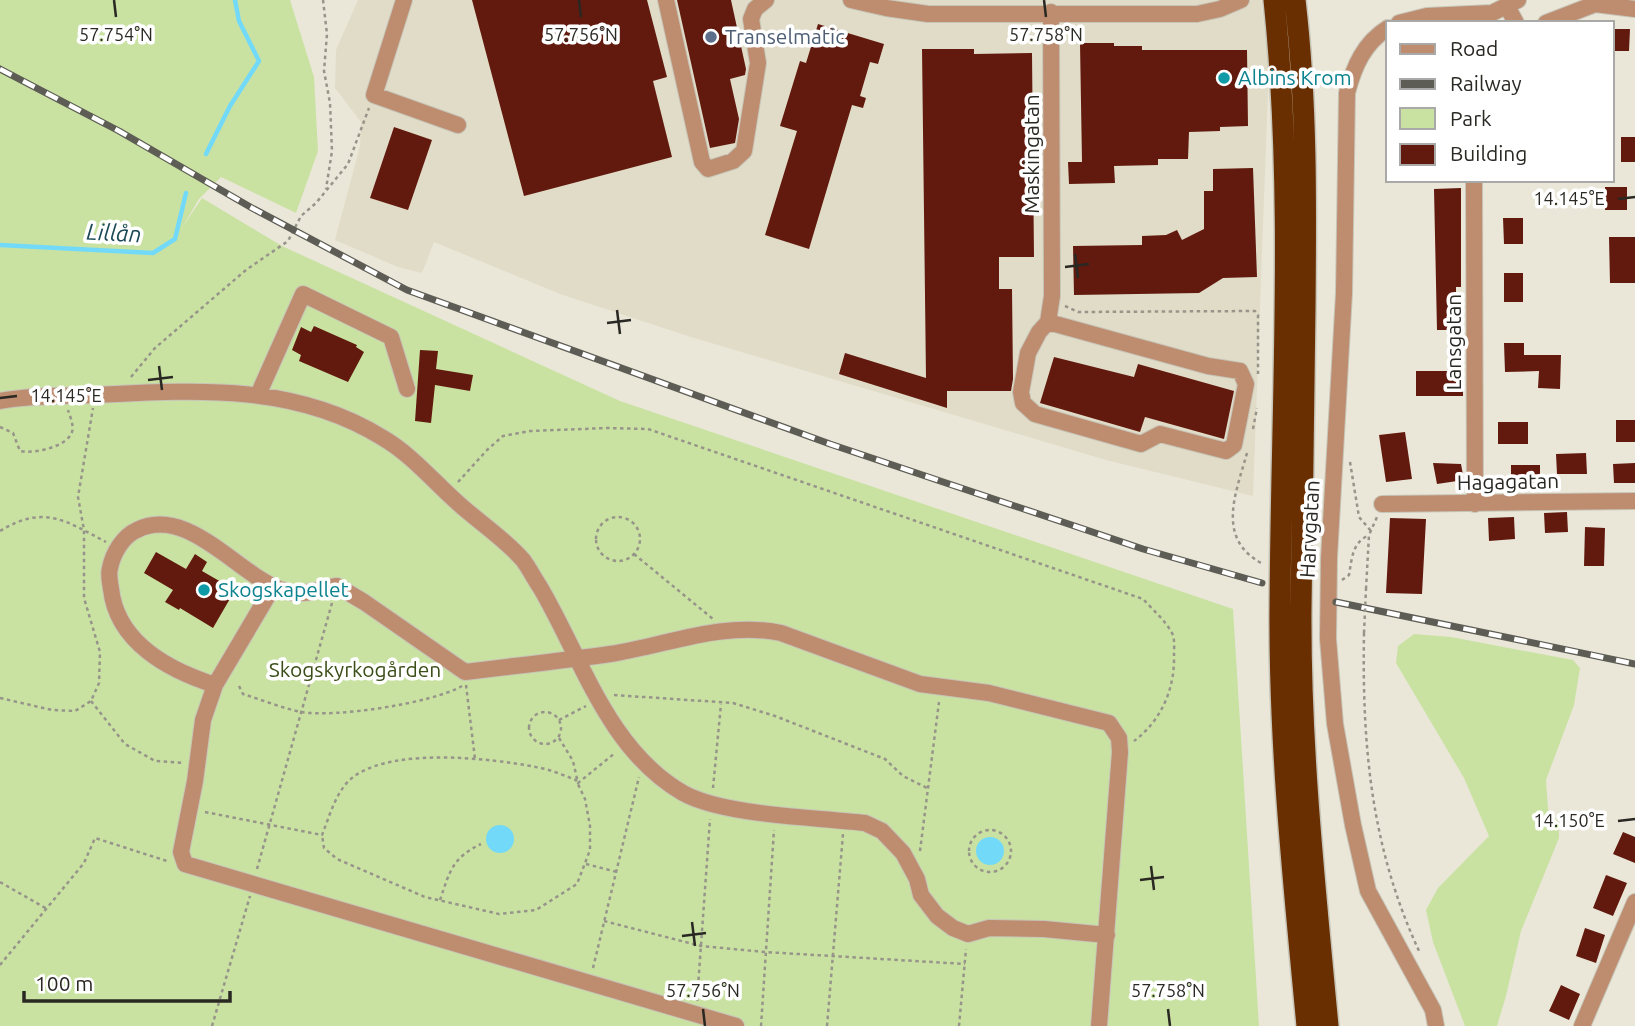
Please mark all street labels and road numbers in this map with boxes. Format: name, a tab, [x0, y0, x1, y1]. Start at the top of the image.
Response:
street label: Maskingatan	[1019, 94, 1043, 214]
street label: Lansgatan	[1441, 294, 1465, 390]
street label: Hagagatan	[1457, 468, 1559, 494]
street label: Harvgatan	[1294, 479, 1324, 578]

